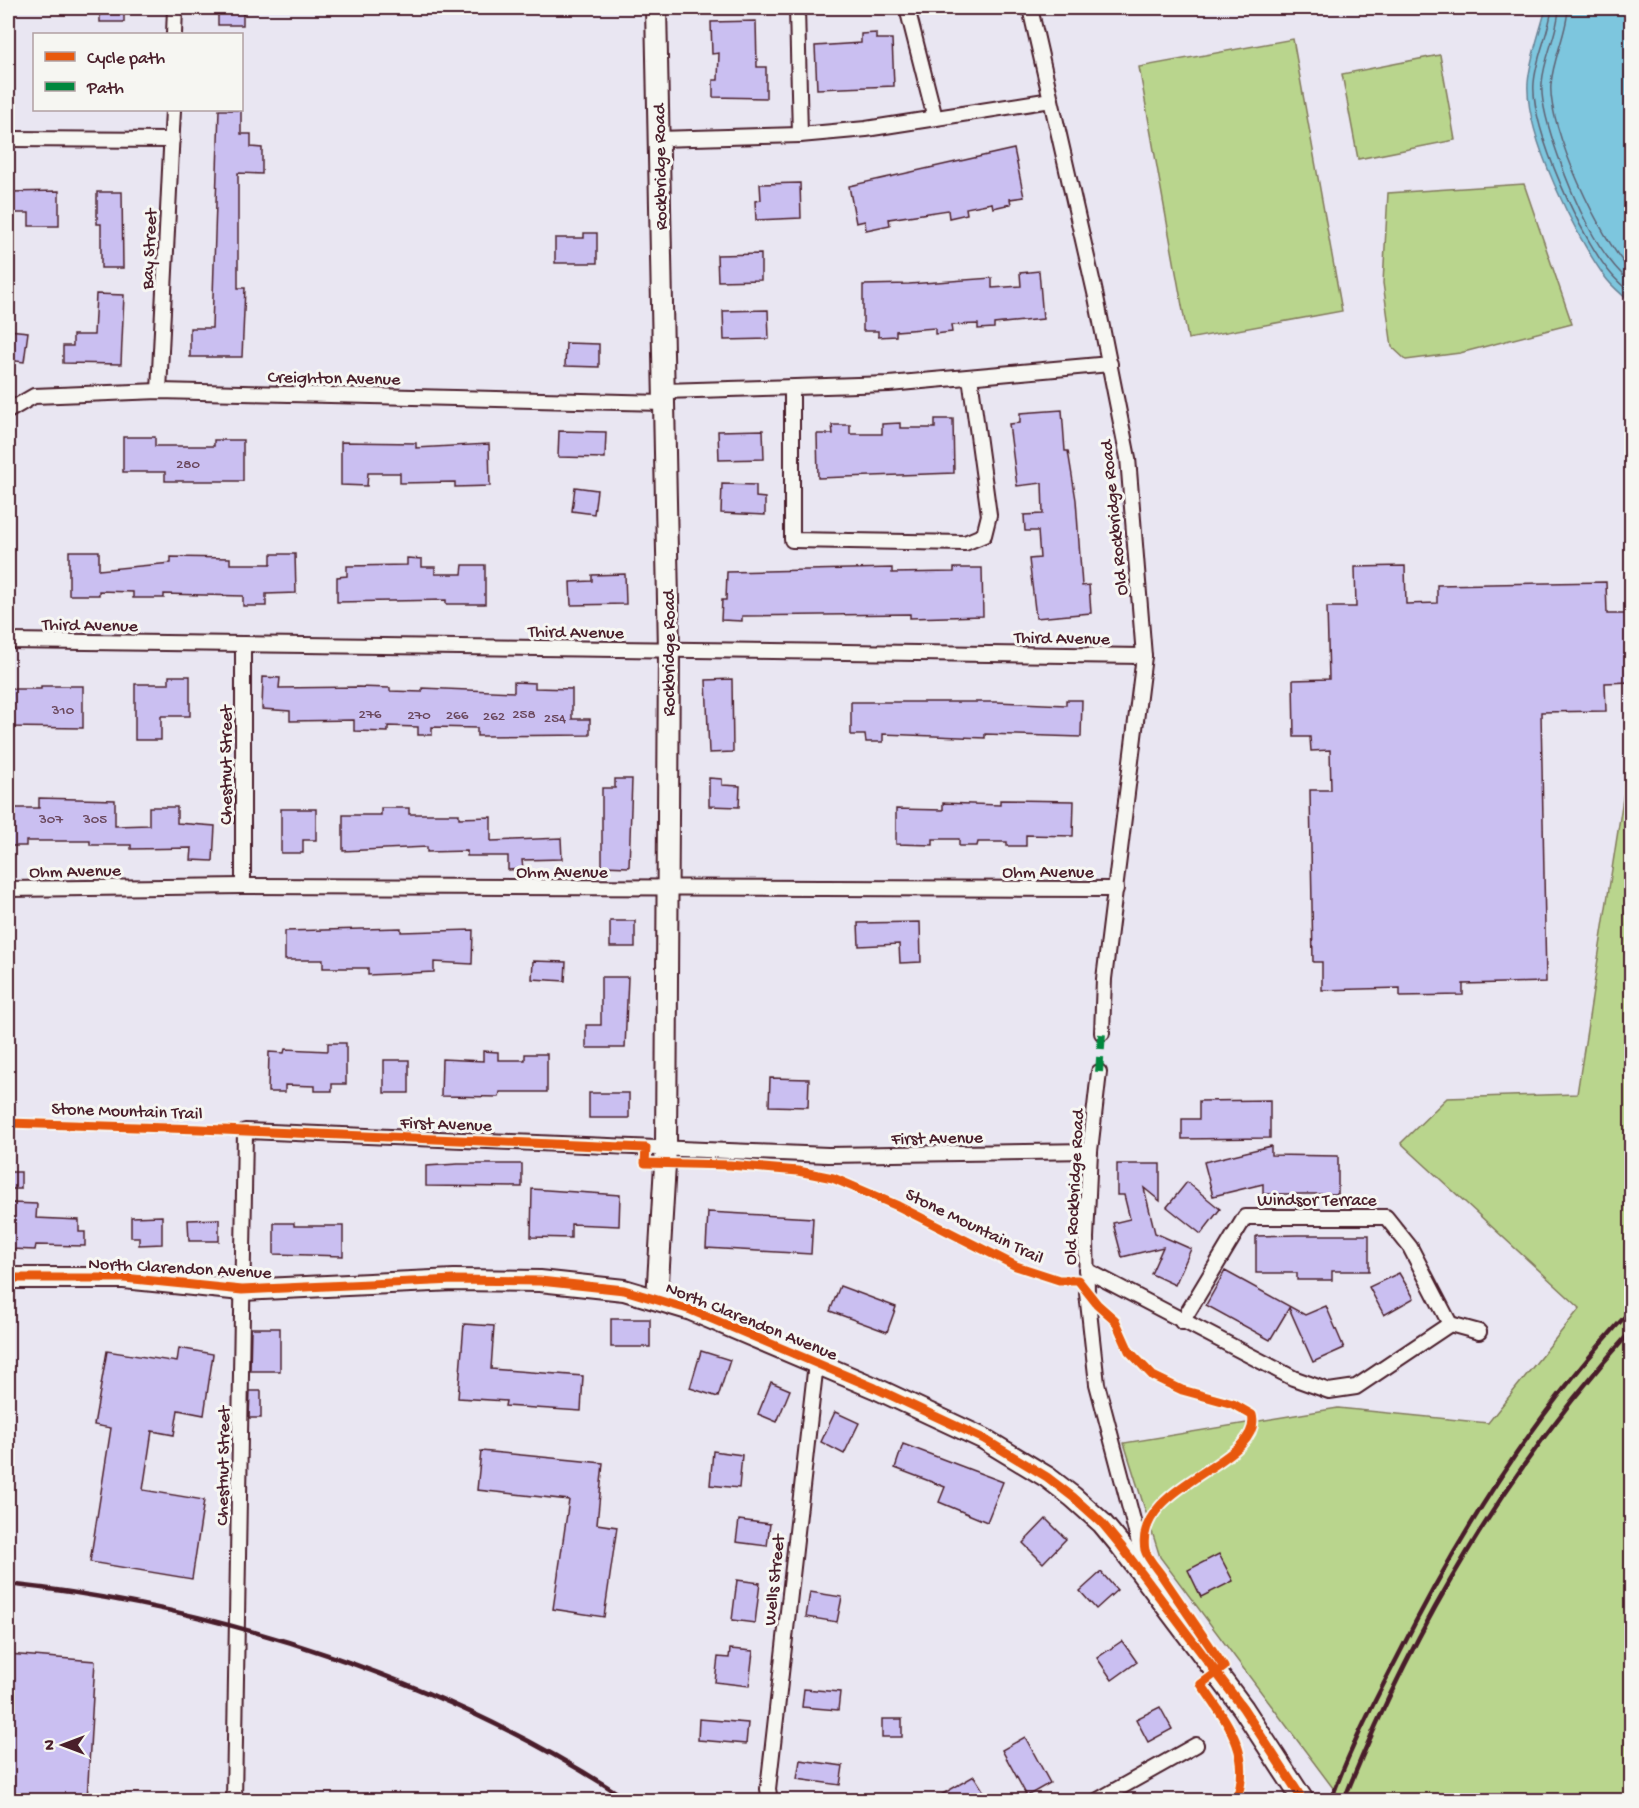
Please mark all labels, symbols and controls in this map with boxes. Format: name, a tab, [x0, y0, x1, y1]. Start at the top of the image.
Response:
legend	[33, 33, 243, 111]
text: Cycle path	[87, 49, 165, 70]
text: Path	[86, 79, 124, 100]
street label: Rockbridge Road	[650, 102, 673, 230]
street label: Bay Street	[138, 207, 163, 291]
street label: Creighton Avenue	[267, 368, 401, 391]
street label: Old Rockbridge Road	[1097, 438, 1134, 596]
house number: 280	[176, 456, 201, 474]
street label: Rockbridge Road	[660, 588, 681, 716]
street label: Third Avenue	[41, 615, 139, 638]
street label: Third Avenue	[527, 622, 625, 645]
street label: Third Avenue	[1013, 628, 1111, 651]
house number: 310	[51, 702, 75, 720]
street label: Chestnut Street	[217, 704, 238, 825]
house number: 276	[359, 706, 382, 724]
house number: 258	[512, 706, 536, 724]
house number: 270	[407, 707, 431, 725]
house number: 266	[446, 707, 469, 725]
house number: 262	[483, 708, 505, 726]
house number: 254	[544, 710, 566, 728]
house number: 307	[38, 811, 64, 829]
house number: 305	[82, 811, 107, 829]
street label: Ohm Avenue	[29, 861, 122, 884]
street label: Ohm Avenue	[516, 863, 609, 884]
street label: Ohm Avenue	[1002, 863, 1095, 884]
street label: Stone Mountain Trail	[51, 1099, 203, 1126]
street label: Old Rockbridge Road	[1061, 1107, 1090, 1266]
street label: First Avenue	[399, 1113, 493, 1138]
street label: First Avenue	[890, 1128, 984, 1151]
street label: Stone Mountain Trail	[901, 1185, 1046, 1270]
street label: Windsor Terrace	[1257, 1191, 1377, 1212]
street label: North Clarendon Avenue	[88, 1254, 273, 1285]
street label: North Clarendon Avenue	[662, 1278, 841, 1367]
street label: Chestnut Street	[213, 1405, 236, 1526]
street label: Wells Street	[760, 1532, 791, 1627]
north arrow	[33, 1715, 93, 1775]
text: N	[42, 1739, 61, 1750]

